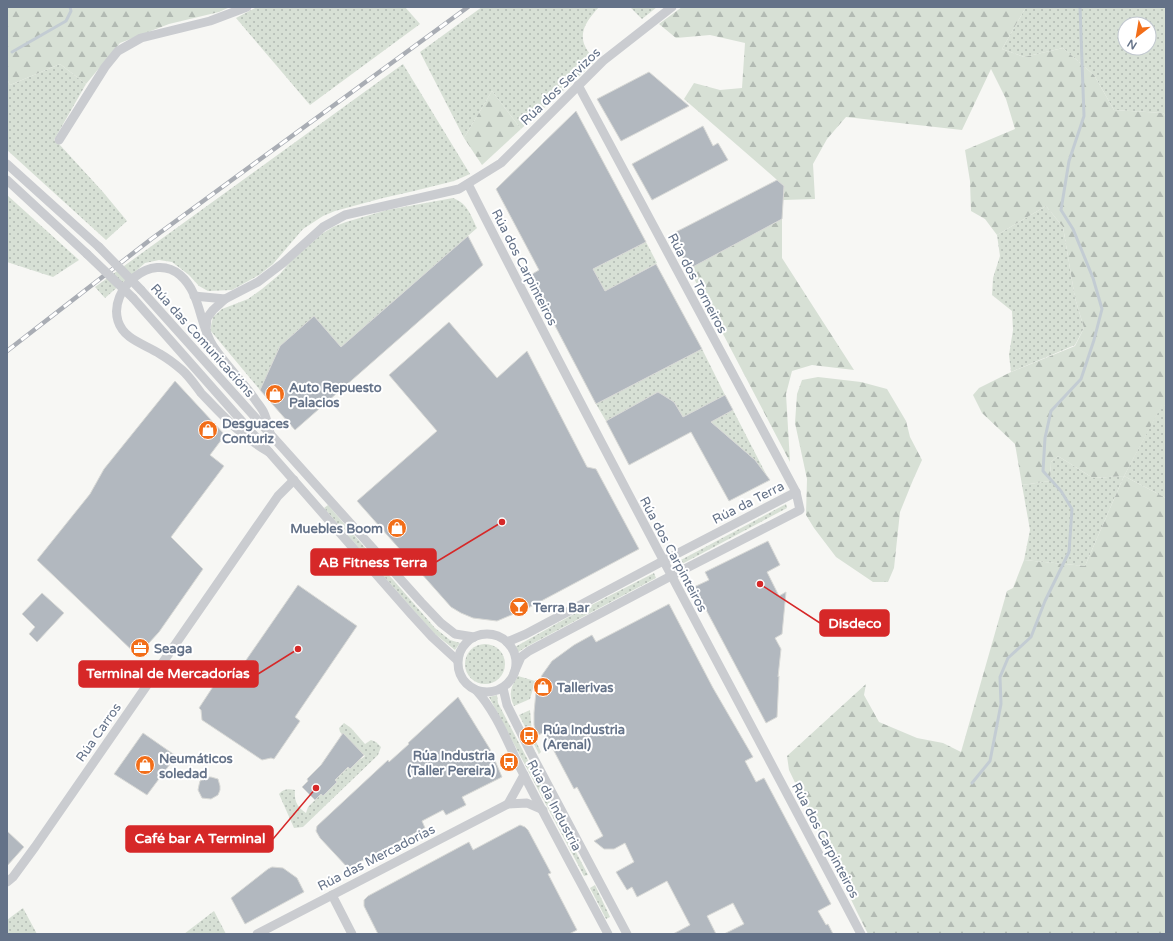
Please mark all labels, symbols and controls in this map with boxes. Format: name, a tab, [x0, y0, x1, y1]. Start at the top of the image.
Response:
north arrow	[1117, 16, 1157, 56]
text: N	[1125, 36, 1139, 52]
street label: Rúa dos Servizos	[517, 45, 604, 129]
street label: Rúa dos Carpinteiros	[488, 207, 560, 328]
street label: Rúa dos Torneiros	[664, 231, 730, 336]
street label: Rúa das Comunicacións	[147, 281, 257, 401]
place label: Auto Repuesto Palacios	[289, 380, 382, 411]
shop icon: Auto Repuesto Palacios	[264, 383, 286, 405]
place label: Desguaces Conturiz	[222, 416, 289, 447]
shop icon: Desguaces Conturiz	[197, 419, 219, 441]
street label: Rúa da Terra	[710, 478, 787, 528]
street label: Rúa dos Carpinteiros	[636, 494, 710, 615]
shop icon: Muebles Boom	[386, 517, 408, 539]
place label: Muebles Boom	[290, 521, 383, 537]
callout: AB Fitness Terra	[311, 549, 436, 575]
text: AB Fitness Terra	[319, 554, 427, 571]
bar icon: Terra Bar	[508, 596, 530, 618]
place label: Terra Bar	[532, 600, 590, 616]
callout: Disdeco	[820, 610, 889, 636]
text: Disdeco	[828, 615, 882, 632]
office icon: Seaga	[129, 637, 151, 659]
place label: Seaga	[154, 641, 192, 657]
callout: Terminal de Mercadorías	[79, 661, 258, 687]
text: Terminal de Mercadorías	[85, 665, 250, 682]
shop icon: Tallerivas	[532, 676, 554, 698]
place label: Tallerivas	[556, 680, 614, 696]
street label: Rúa Carros	[73, 700, 125, 765]
place label: Rúa Industria (Arenal)	[543, 722, 625, 753]
bus stop icon: Rúa Industria (Arenal)	[518, 725, 540, 747]
place label: Rúa Industria (Taller Pereira)	[407, 748, 495, 779]
place label: Neumáticos soledad	[159, 751, 233, 782]
bus stop icon: Rúa Industria (Taller Pereira)	[498, 751, 520, 773]
shop icon: Neumáticos soledad	[134, 754, 156, 776]
street label: Rúa da Industria	[523, 757, 585, 854]
street label: Rúa dos Carpinteiros	[788, 780, 862, 901]
street label: Rúa das Mercadorías	[315, 821, 438, 894]
callout: Café bar A Terminal	[126, 826, 273, 852]
text: Café bar A Terminal	[135, 830, 265, 847]

